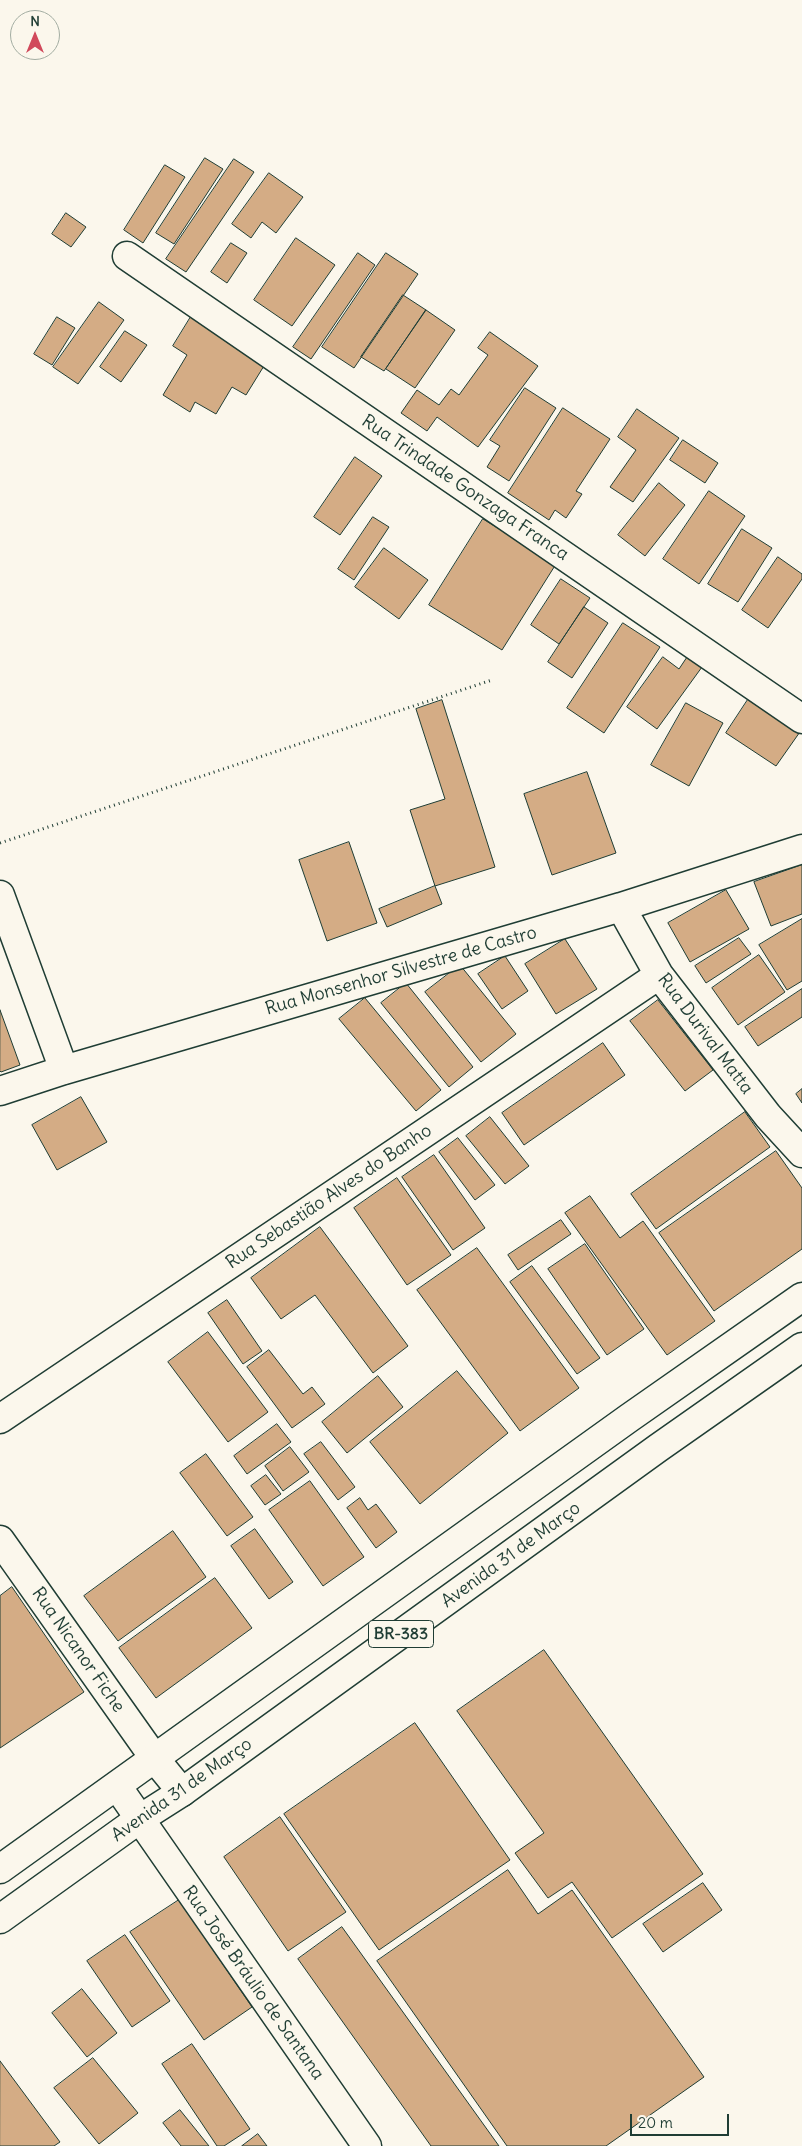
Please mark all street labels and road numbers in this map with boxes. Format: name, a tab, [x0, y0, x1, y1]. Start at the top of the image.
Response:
street label: Rua Trindade Gonzaga Franca	[357, 411, 573, 565]
street label: Rua Monsenhor Silvestre de Castro	[263, 922, 539, 1020]
street label: Rua Durival Matta	[653, 969, 757, 1099]
street label: Rua Sebastião Alves do Banho	[222, 1120, 436, 1274]
street label: Avenida 31 de Março	[437, 1497, 585, 1613]
street label: Rua Nicanor Fiche	[27, 1583, 129, 1717]
road number: BR-383	[368, 1620, 434, 1648]
street label: Avenida 31 de Março	[108, 1733, 256, 1847]
street label: Rua José Bráulio de Santana	[178, 1882, 328, 2084]

